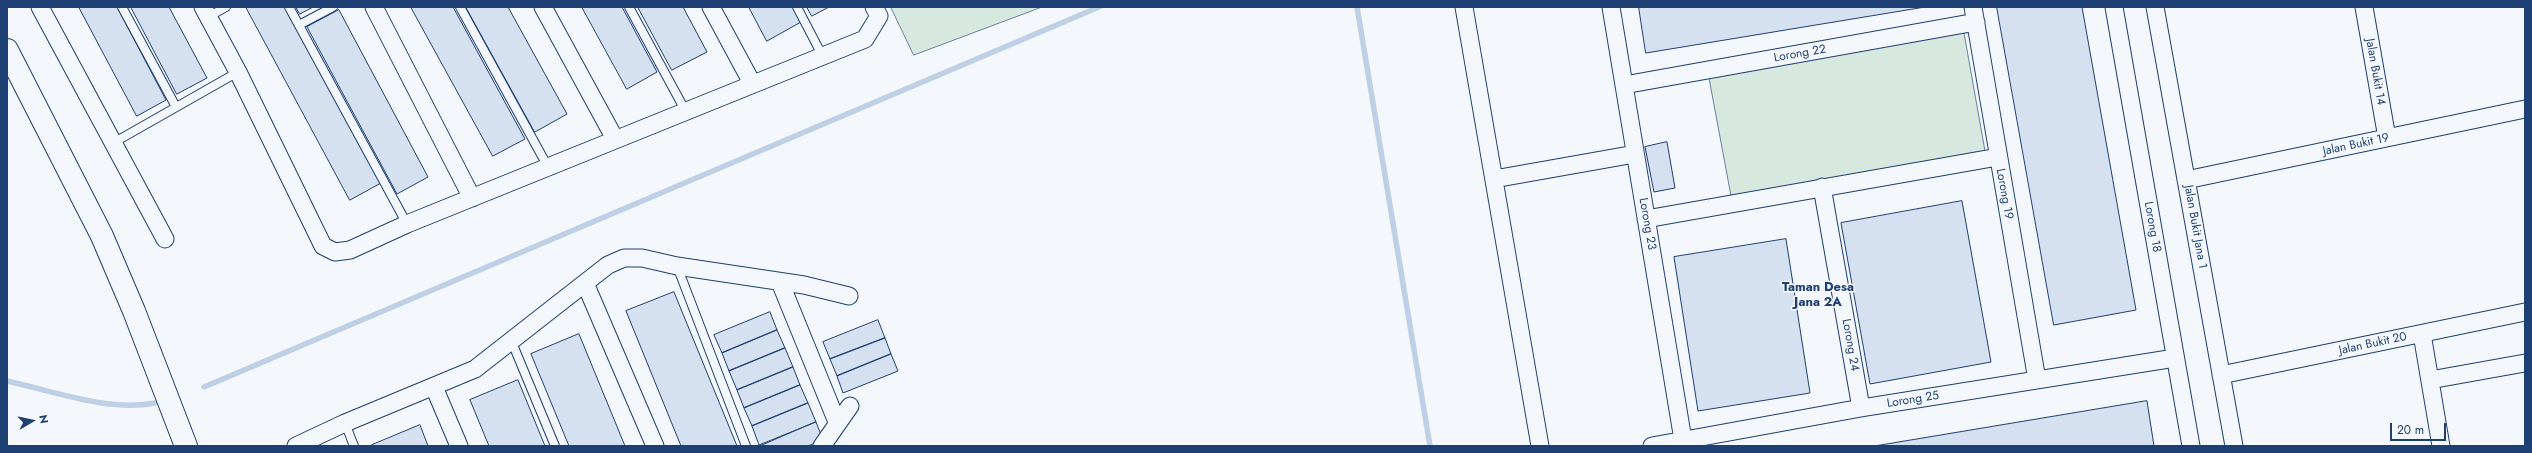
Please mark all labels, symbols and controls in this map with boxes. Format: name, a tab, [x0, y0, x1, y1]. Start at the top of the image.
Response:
street label: Jalan Bukit 14	[2362, 38, 2388, 106]
street label: Lorong 22	[1773, 42, 1827, 66]
street label: Jalan Bukit 19	[2322, 131, 2390, 159]
street label: Lorong 19	[1992, 167, 2016, 221]
street label: Jalan Bukit Jana 1	[2181, 184, 2209, 270]
street label: Lorong 23	[1635, 197, 1659, 251]
street label: Lorong 18	[2140, 201, 2164, 253]
district label: Taman Desa Jana 2A	[1782, 280, 1854, 311]
street label: Lorong 24	[1838, 318, 1862, 372]
street label: Jalan Bukit 20	[2338, 330, 2408, 358]
street label: Lorong 25	[1886, 389, 1940, 411]
north arrow	[12, 401, 52, 441]
text: N	[35, 414, 52, 425]
scale bar	[2392, 415, 2448, 441]
text: 20 m	[2397, 421, 2424, 439]

